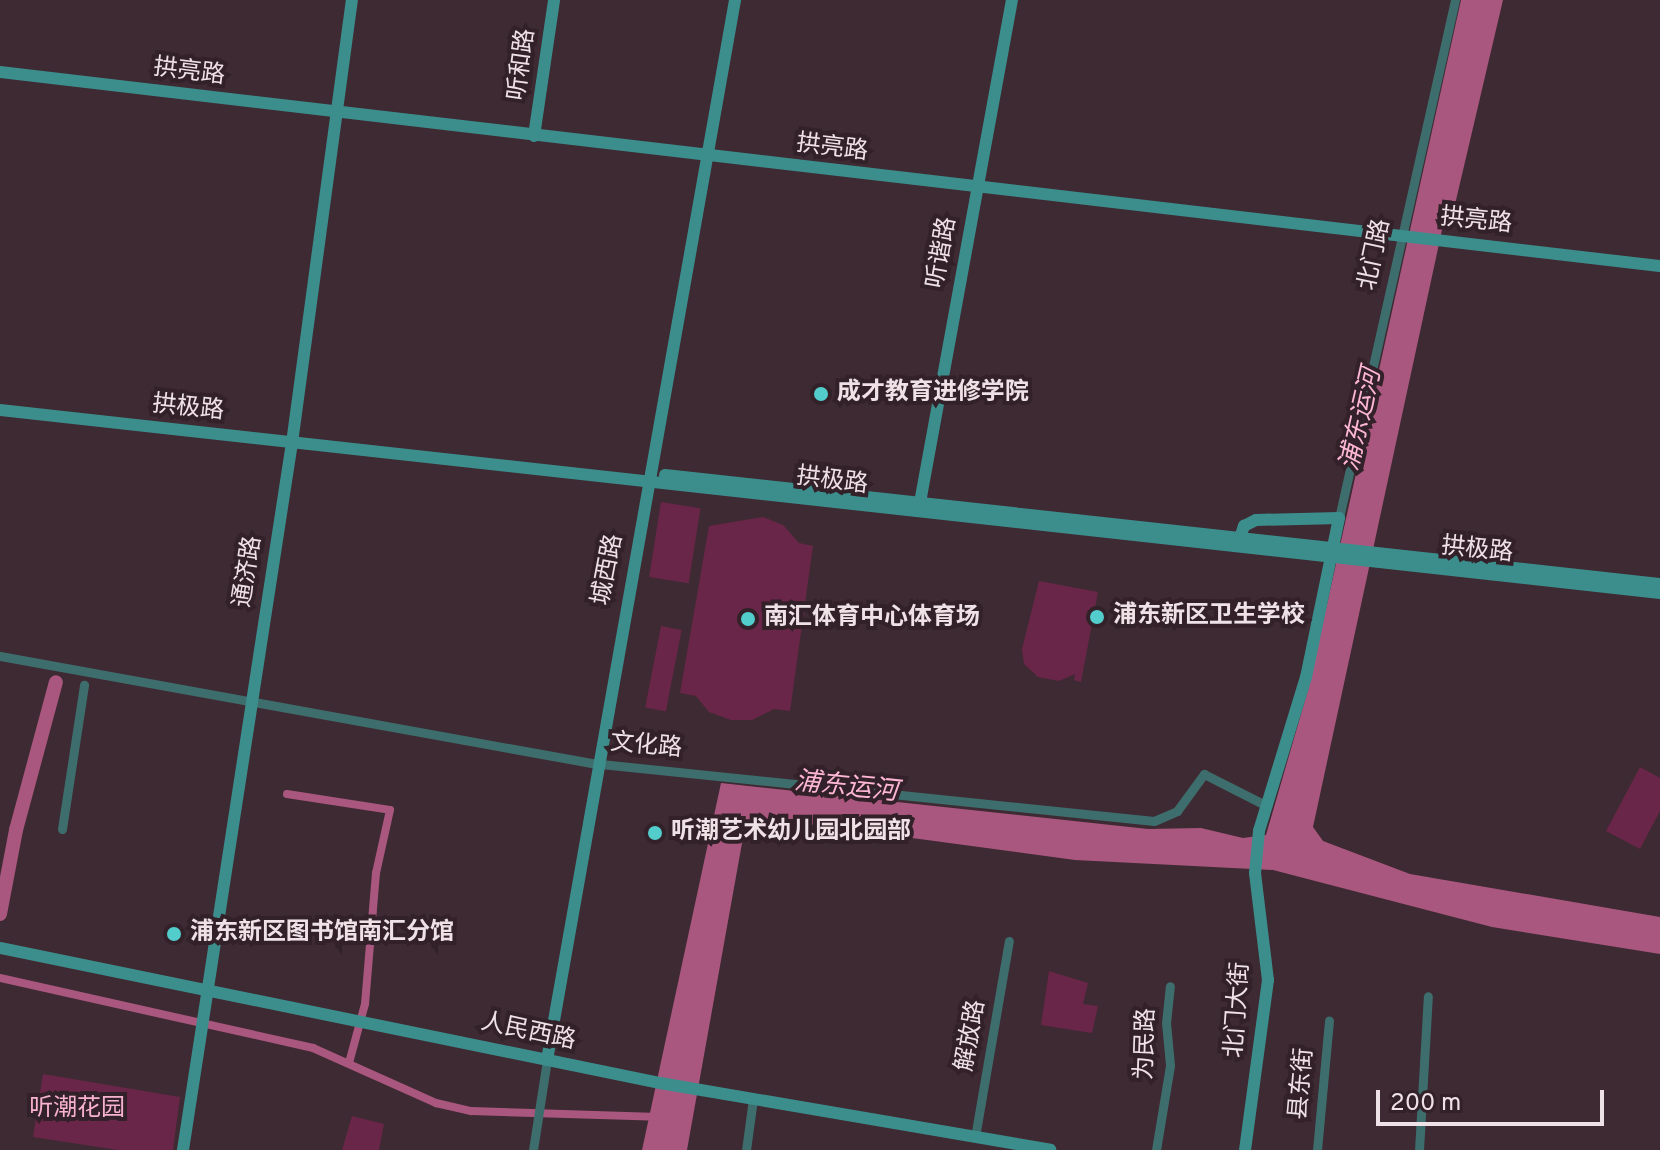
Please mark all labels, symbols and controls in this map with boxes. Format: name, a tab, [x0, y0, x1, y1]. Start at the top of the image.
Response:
street label: 听和路	[504, 27, 542, 103]
street label: 拱亮路	[152, 54, 226, 92]
street label: 拱亮路	[795, 130, 869, 168]
street label: 拱亮路	[1439, 204, 1513, 240]
street label: 听谐路	[923, 215, 963, 291]
street label: 北门路	[1354, 217, 1398, 293]
water label: 浦东运河	[1335, 366, 1389, 474]
place label: 成才教育进修学院	[837, 380, 1029, 408]
marker: 成才教育进修学院	[812, 385, 830, 403]
street label: 拱极路	[151, 391, 225, 427]
street label: 拱极路	[795, 463, 869, 501]
street label: 城西路	[588, 532, 630, 608]
street label: 拱极路	[1440, 533, 1514, 569]
street label: 通济路	[229, 534, 269, 610]
place label: 浦东新区卫生学校	[1113, 603, 1305, 631]
place label: 南汇体育中心体育场	[764, 605, 980, 633]
marker: 浦东新区卫生学校	[1088, 608, 1106, 626]
marker: 南汇体育中心体育场	[739, 610, 757, 628]
street label: 文化路	[609, 730, 683, 764]
water label: 浦东运河	[793, 767, 899, 809]
place label: 听潮艺术幼儿园北园部	[671, 819, 911, 847]
marker: 听潮艺术幼儿园北园部	[646, 824, 664, 842]
place label: 浦东新区图书馆南汇分馆	[190, 920, 454, 948]
marker: 浦东新区图书馆南汇分馆	[165, 925, 183, 943]
street label: 北门大街	[1221, 961, 1257, 1059]
street label: 解放路	[952, 998, 992, 1074]
street label: 为民路	[1131, 1008, 1163, 1080]
street label: 人民西路	[478, 1009, 578, 1057]
street label: 县东街	[1286, 1047, 1320, 1121]
scale bar	[1380, 1074, 1608, 1124]
text: 200 m	[1390, 1089, 1461, 1119]
park label: 听潮花园	[29, 1096, 125, 1124]

